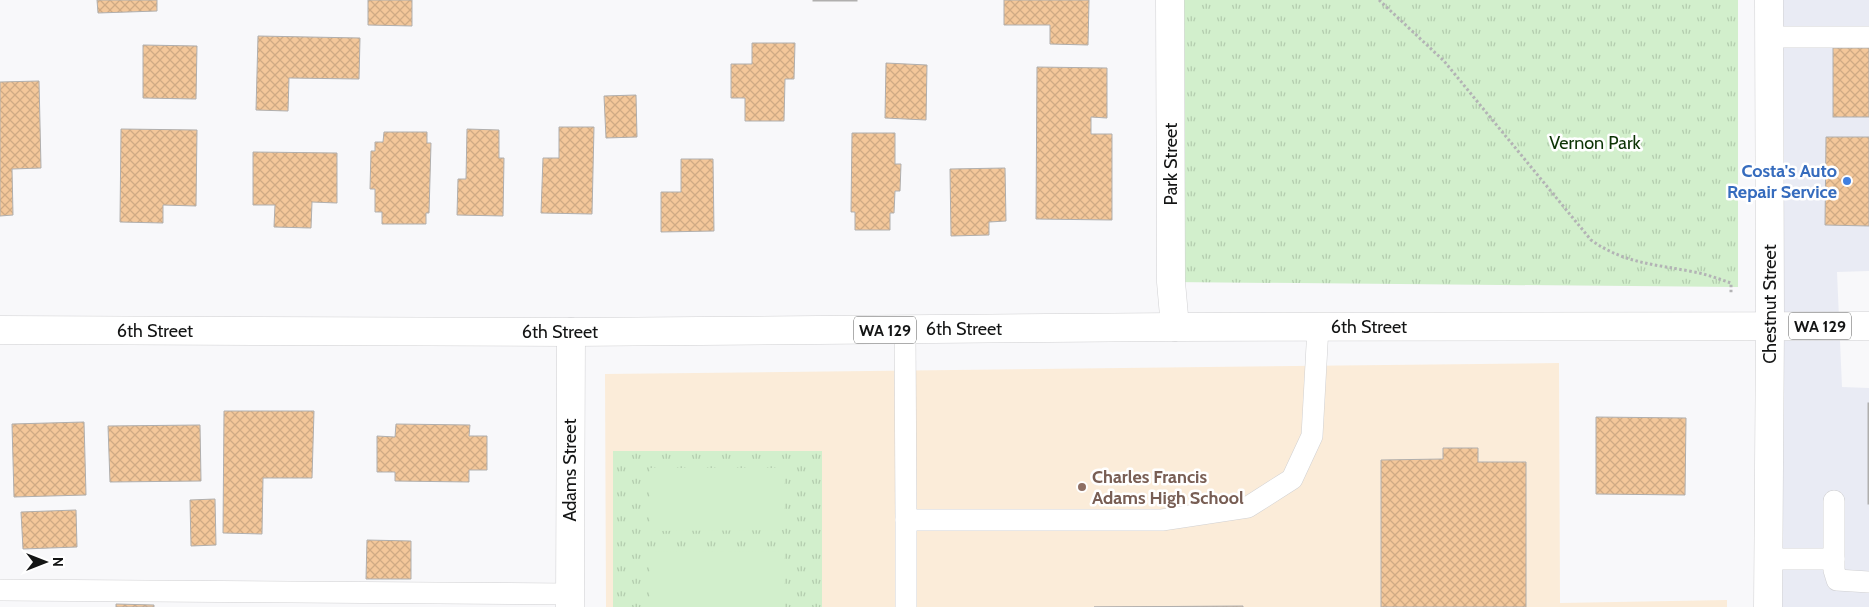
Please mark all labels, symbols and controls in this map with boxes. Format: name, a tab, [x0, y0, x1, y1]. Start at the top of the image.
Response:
street label: Park Street	[1160, 123, 1182, 205]
park label: Vernon Park	[1549, 132, 1642, 154]
place label: Costa's Auto Repair Service	[1727, 160, 1837, 203]
marker: Costa's Auto Repair Service	[1841, 175, 1853, 187]
street label: Chestnut Street	[1759, 244, 1781, 364]
road number: WA 129	[1789, 312, 1851, 340]
road number: WA 129	[854, 316, 916, 344]
street label: 6th Street	[1331, 316, 1407, 338]
street label: 6th Street	[926, 318, 1002, 340]
street label: 6th Street	[117, 320, 193, 342]
street label: 6th Street	[522, 321, 598, 343]
street label: Adams Street	[559, 418, 581, 522]
place label: Charles Francis Adams High School	[1092, 466, 1244, 509]
marker: Charles Francis Adams High School	[1076, 481, 1088, 493]
north arrow	[20, 537, 70, 587]
text: N	[49, 557, 67, 567]

